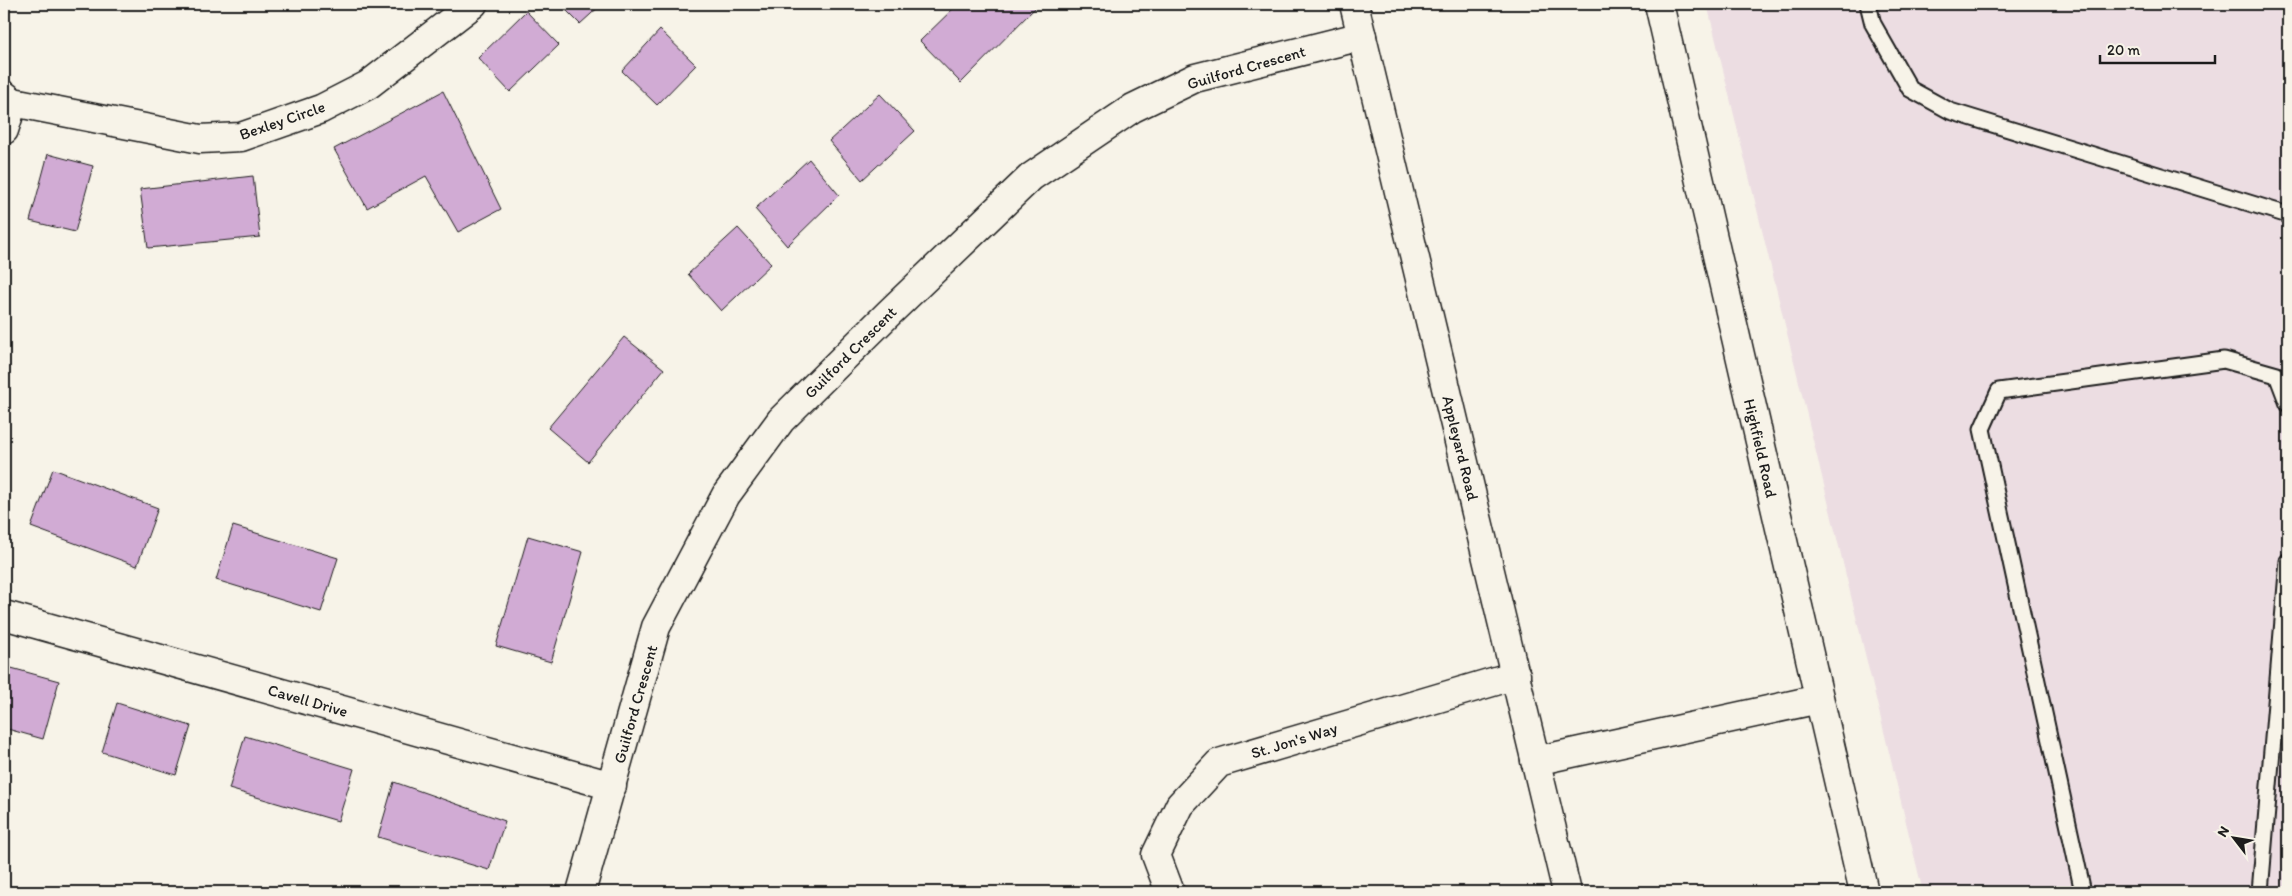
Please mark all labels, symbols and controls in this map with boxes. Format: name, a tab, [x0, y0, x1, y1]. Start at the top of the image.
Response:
scale bar	[2100, 32, 2214, 64]
street label: Guilford Crescent	[1185, 41, 1308, 93]
text: 20 m	[2107, 41, 2141, 59]
street label: Bexley Circle	[237, 97, 327, 144]
street label: Guilford Crescent	[800, 302, 900, 402]
street label: Appleyard Road	[1438, 394, 1483, 503]
street label: Highfield Road	[1740, 397, 1781, 500]
street label: Guilford Crescent	[609, 643, 661, 766]
street label: Cavell Drive	[266, 680, 350, 721]
street label: St. Jon's Way	[1249, 718, 1340, 763]
north arrow	[2210, 814, 2260, 864]
text: N	[2214, 823, 2233, 840]

